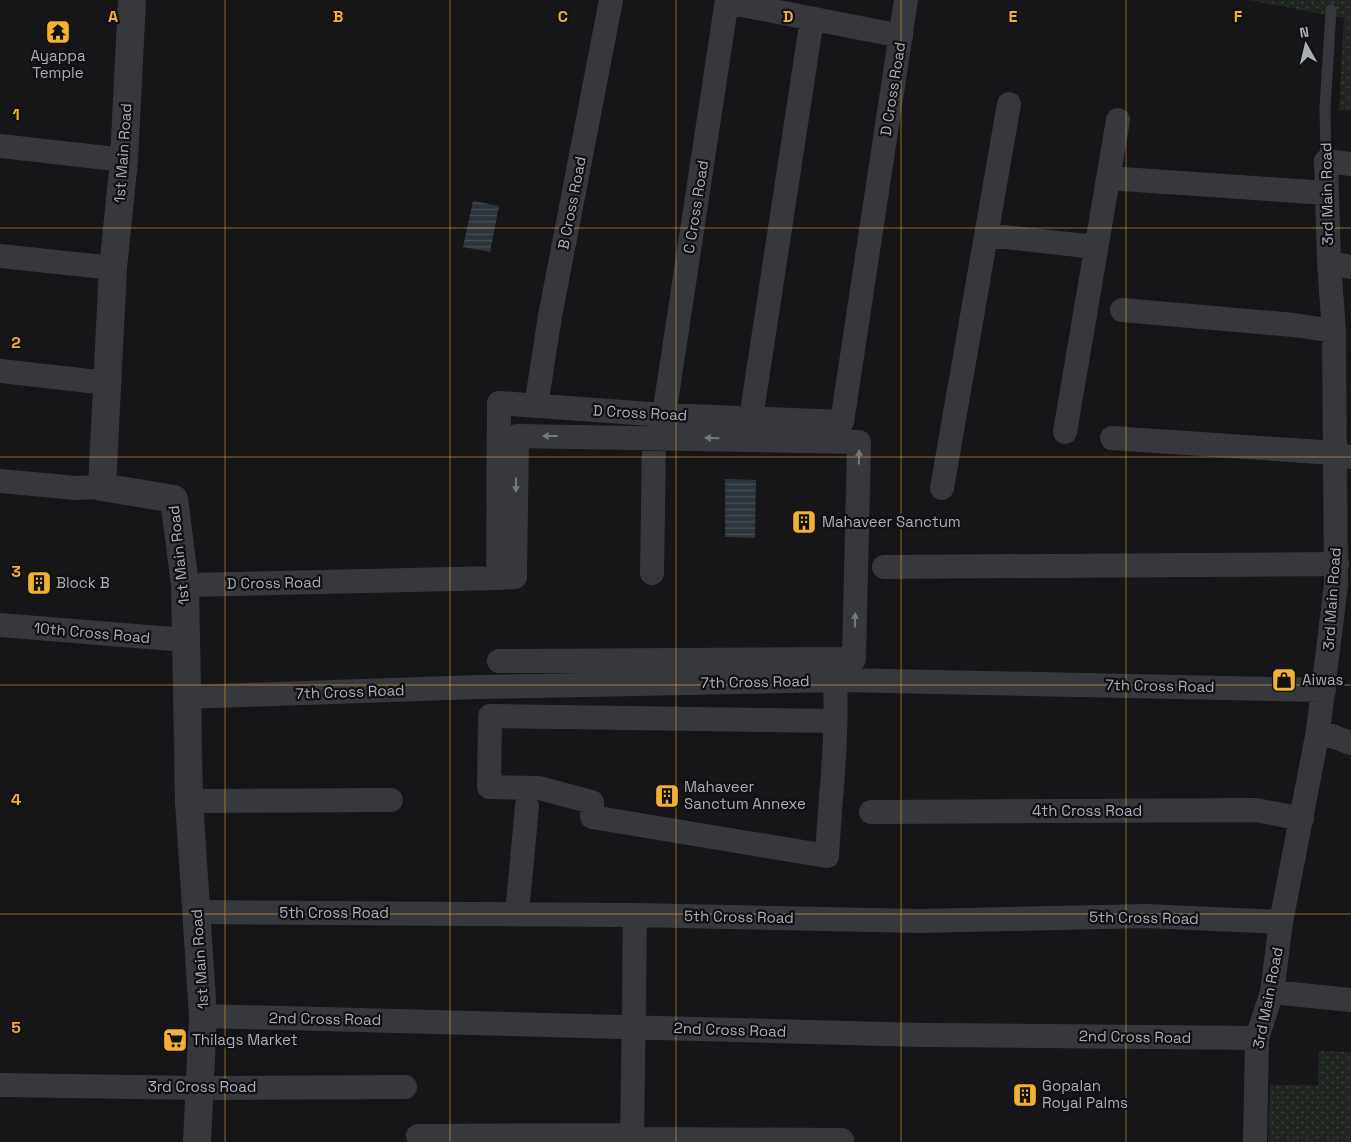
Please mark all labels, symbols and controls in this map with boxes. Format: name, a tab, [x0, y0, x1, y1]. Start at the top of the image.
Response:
text: A	[108, 6, 118, 27]
text: B	[333, 6, 343, 27]
text: C	[558, 6, 568, 27]
text: D	[783, 6, 793, 27]
text: E	[1009, 6, 1018, 27]
text: F	[1234, 6, 1243, 27]
temple icon: Ayappa Temple	[45, 19, 71, 45]
north arrow	[1281, 20, 1331, 70]
text: N	[1298, 23, 1310, 42]
street label: D Cross Road	[876, 41, 909, 137]
place label: Ayappa Temple	[30, 46, 86, 82]
street label: 1st Main Road	[110, 102, 135, 203]
text: 1	[12, 104, 20, 125]
street label: 3rd Main Road	[1316, 142, 1337, 246]
street label: B Cross Road	[553, 155, 590, 251]
street label: C Cross Road	[679, 159, 712, 255]
text: 2	[11, 332, 21, 353]
street label: D Cross Road	[592, 401, 688, 424]
one-way arrow	[541, 432, 557, 440]
one-way arrow	[704, 434, 720, 442]
one-way arrow	[855, 449, 863, 465]
one-way arrow	[512, 477, 520, 493]
street label: 1st Main Road	[164, 504, 193, 606]
building icon: Mahaveer Sanctum	[791, 509, 817, 535]
place label: Mahaveer Sanctum	[822, 512, 961, 531]
street label: 3rd Main Road	[1318, 547, 1345, 651]
text: 3	[11, 561, 21, 582]
building icon: Block B	[26, 570, 52, 596]
street label: D Cross Road	[227, 572, 321, 593]
place label: Block B	[56, 573, 110, 592]
one-way arrow	[851, 612, 859, 628]
street label: 10th Cross Road	[33, 618, 151, 647]
shop icon: Aiwas	[1271, 667, 1297, 693]
place label: Aiwas	[1302, 670, 1344, 689]
street label: 7th Cross Road	[700, 671, 810, 692]
street label: 7th Cross Road	[1105, 675, 1215, 696]
street label: 7th Cross Road	[295, 680, 405, 703]
place label: Mahaveer Sanctum Annexe	[684, 777, 806, 813]
building icon: Mahaveer Sanctum Annexe	[654, 783, 680, 809]
text: 4	[11, 789, 21, 810]
street label: 4th Cross Road	[1032, 801, 1142, 820]
street label: 5th Cross Road	[279, 903, 389, 922]
street label: 5th Cross Road	[684, 906, 794, 927]
street label: 5th Cross Road	[1089, 907, 1199, 928]
street label: 1st Main Road	[187, 909, 212, 1010]
street label: 3rd Main Road	[1248, 945, 1287, 1050]
street label: 2nd Cross Road	[269, 1008, 381, 1029]
text: 5	[11, 1017, 21, 1038]
street label: 2nd Cross Road	[673, 1018, 787, 1041]
street label: 2nd Cross Road	[1079, 1026, 1191, 1047]
supermarket icon: Thilags Market	[162, 1027, 188, 1053]
place label: Thilags Market	[192, 1030, 298, 1049]
place label: Gopalan Royal Palms	[1042, 1076, 1128, 1112]
street label: 3rd Cross Road	[148, 1077, 256, 1096]
building icon: Gopalan Royal Palms	[1012, 1082, 1038, 1108]

